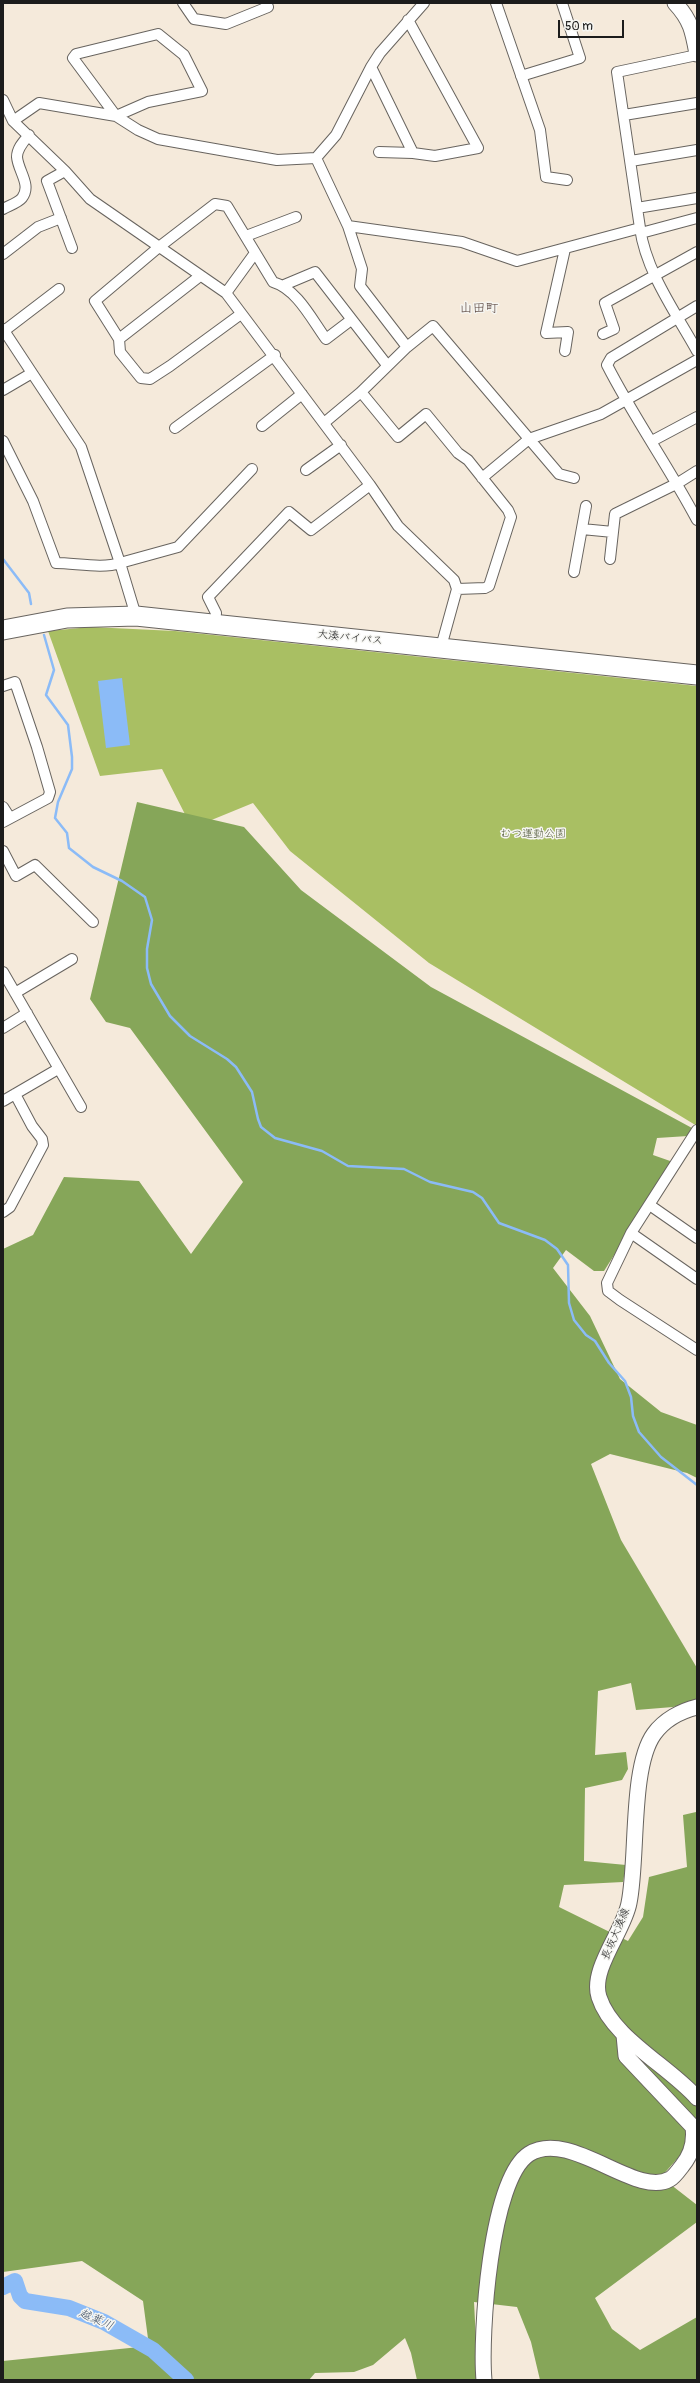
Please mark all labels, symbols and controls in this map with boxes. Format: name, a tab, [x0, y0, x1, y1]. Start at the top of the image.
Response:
scale bar	[560, 12, 626, 38]
text: 50 m	[565, 19, 593, 34]
district label: 山田町	[460, 301, 498, 317]
street label: 大湊バイパス	[316, 628, 384, 648]
park label: むつ運動公園	[500, 827, 566, 841]
street label: 長坂大湊線	[599, 1906, 633, 1962]
water label: 越葉川	[77, 2306, 115, 2334]

